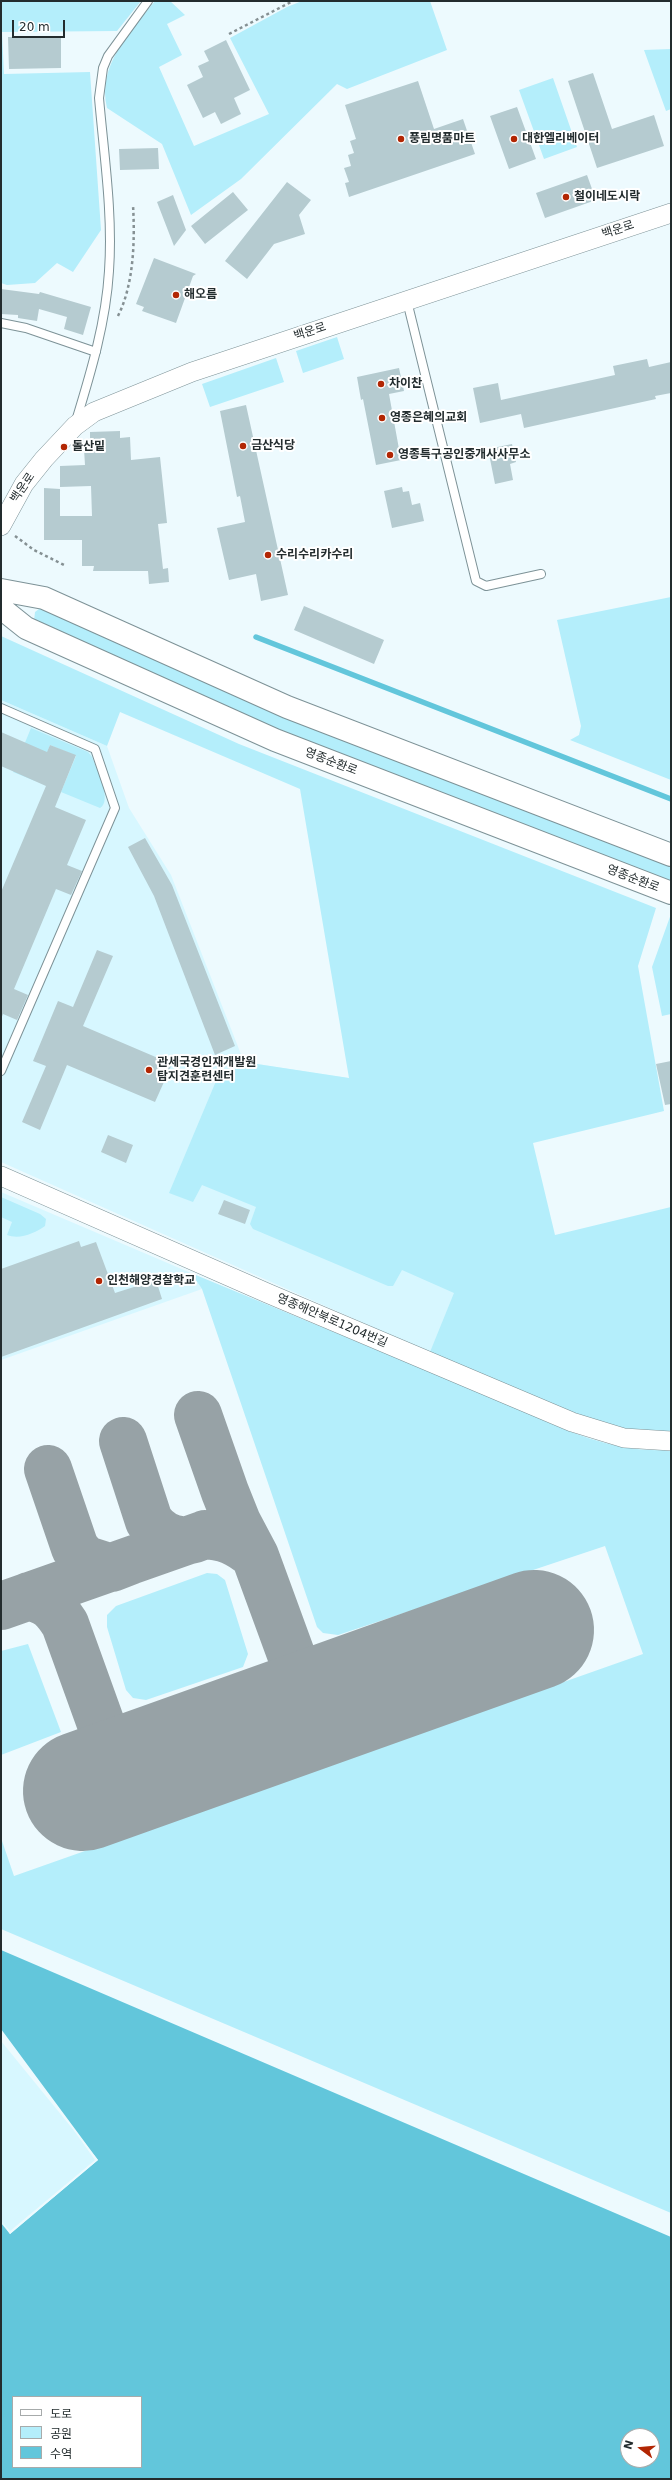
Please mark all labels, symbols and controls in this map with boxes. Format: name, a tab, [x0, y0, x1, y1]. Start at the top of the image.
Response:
scale bar	[14, 12, 67, 38]
text: 20 m	[19, 20, 50, 34]
place label: 풍림명품마트	[409, 132, 475, 146]
place label: 대한엘리베이터	[522, 132, 599, 146]
marker: 풍림명품마트	[396, 134, 406, 144]
marker: 대한엘리베이터	[509, 134, 519, 144]
place label: 철이네도시락	[574, 190, 640, 204]
marker: 철이네도시락	[561, 192, 571, 202]
street label: 백운로	[600, 218, 636, 242]
place label: 해오름	[184, 288, 217, 302]
marker: 해오름	[171, 290, 181, 300]
street label: 백운로	[292, 320, 328, 344]
place label: 차이찬	[389, 377, 422, 391]
marker: 차이찬	[376, 379, 386, 389]
place label: 영종은혜의교회	[390, 411, 467, 425]
marker: 영종은혜의교회	[377, 413, 387, 423]
place label: 금산식당	[251, 439, 295, 453]
place label: 돌산밑	[72, 440, 105, 454]
marker: 금산식당	[238, 441, 248, 451]
marker: 돌산밑	[59, 442, 69, 452]
place label: 영종특구공인중개사사무소	[398, 448, 530, 462]
marker: 영종특구공인중개사사무소	[385, 450, 395, 460]
street label: 백운로	[8, 470, 38, 506]
place label: 수리수리카수리	[276, 548, 353, 562]
marker: 수리수리카수리	[263, 550, 273, 560]
street label: 영종순환로	[303, 745, 359, 779]
street label: 영종순환로	[605, 862, 661, 896]
place label: 관세국경인재개발원 탐지견훈련센터	[157, 1056, 256, 1084]
marker: 관세국경인재개발원 탐지견훈련센터	[144, 1065, 154, 1075]
place label: 인천해양경찰학교	[107, 1274, 195, 1288]
marker: 인천해양경찰학교	[94, 1276, 104, 1286]
street label: 영종해안북로1204번길	[274, 1291, 390, 1351]
legend	[12, 2396, 142, 2468]
text: 도로	[50, 2407, 72, 2421]
text: 공원	[50, 2427, 72, 2441]
north arrow	[620, 2428, 660, 2468]
text: N	[621, 2439, 636, 2451]
text: 수역	[50, 2447, 72, 2461]

